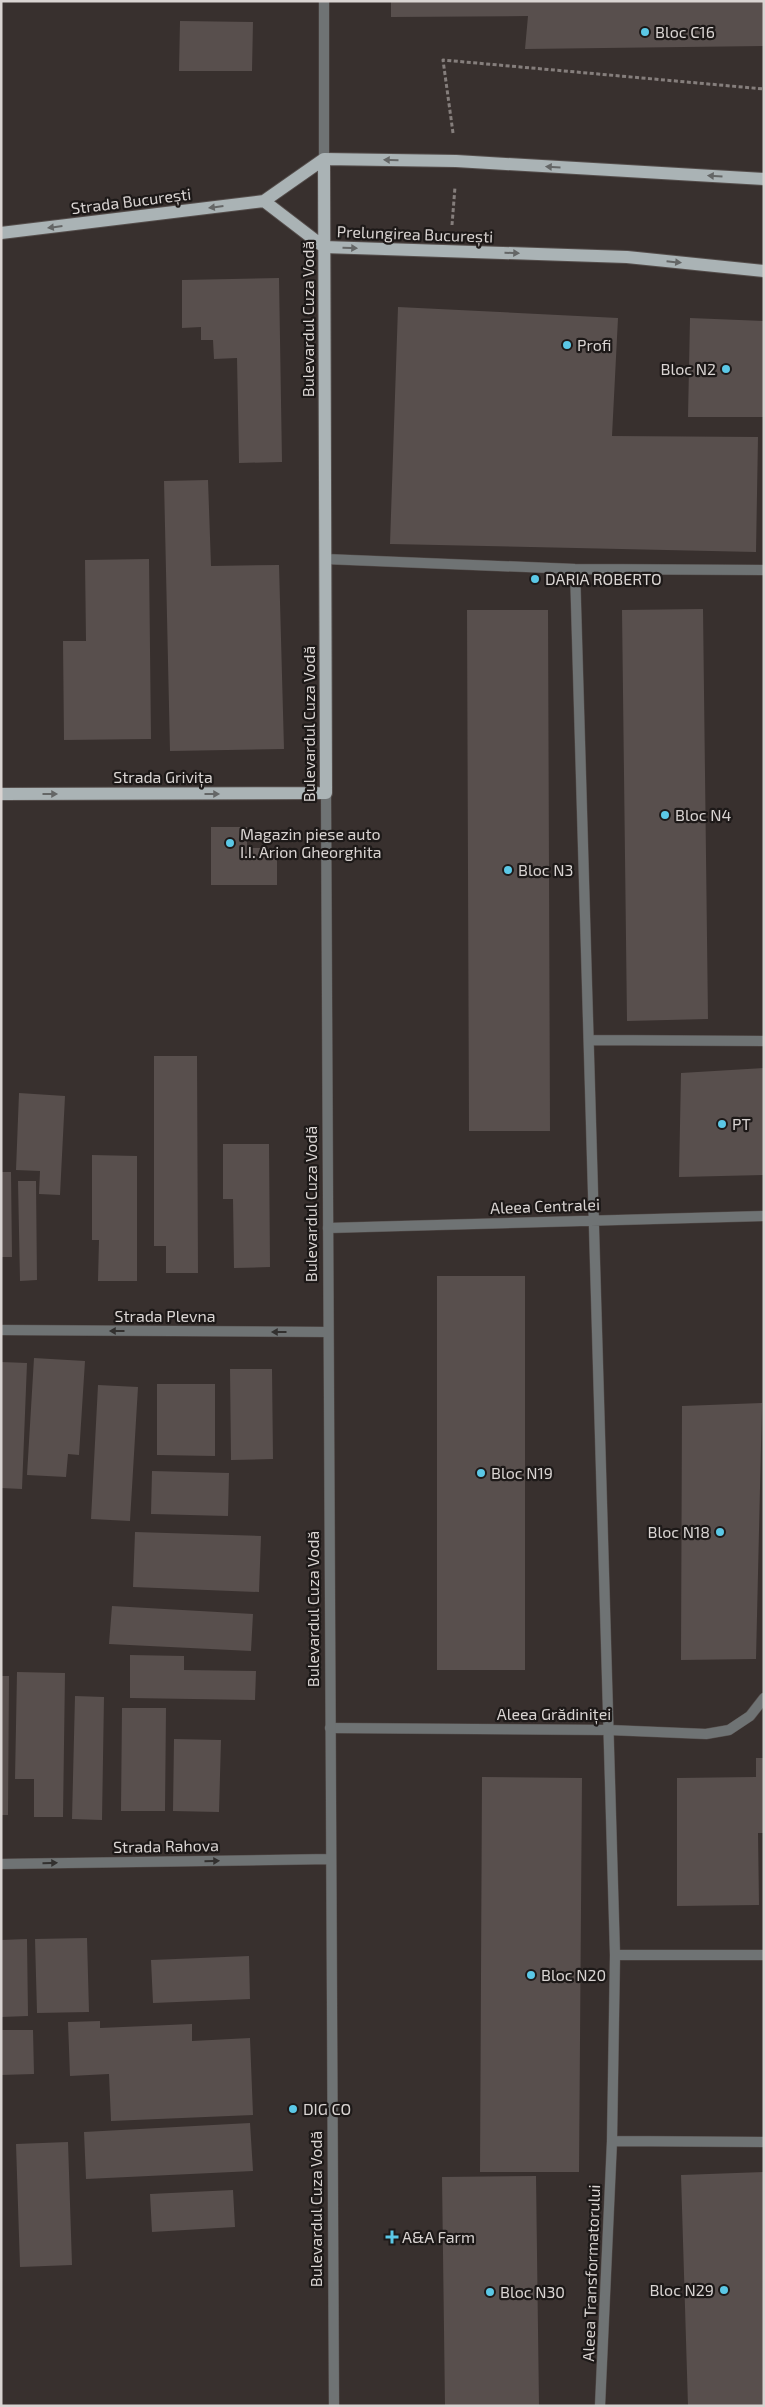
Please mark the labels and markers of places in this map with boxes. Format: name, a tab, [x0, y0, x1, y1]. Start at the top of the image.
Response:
place label: Bloc C16	[655, 22, 715, 41]
marker: Bloc C16	[639, 26, 651, 38]
place label: Profi	[577, 335, 611, 354]
marker: Profi	[561, 339, 573, 351]
place label: Bloc N2	[661, 359, 716, 378]
marker: Bloc N2	[720, 363, 732, 375]
place label: DARIA ROBERTO	[545, 569, 662, 588]
marker: DARIA ROBERTO	[529, 573, 541, 585]
place label: Bloc N4	[675, 805, 731, 824]
marker: Bloc N4	[659, 809, 671, 821]
place label: Magazin piese auto I.I. Arion Gheorghita	[240, 824, 382, 861]
marker: Magazin piese auto I.I. Arion Gheorghita	[224, 837, 236, 849]
place label: Bloc N3	[518, 860, 573, 879]
marker: Bloc N3	[502, 864, 514, 876]
place label: PT	[732, 1114, 751, 1133]
marker: PT	[716, 1118, 728, 1130]
place label: Bloc N19	[491, 1463, 553, 1482]
marker: Bloc N19	[475, 1467, 487, 1479]
place label: Bloc N18	[647, 1522, 710, 1541]
marker: Bloc N18	[714, 1526, 726, 1538]
place label: Bloc N20	[541, 1965, 606, 1984]
marker: Bloc N20	[525, 1969, 537, 1981]
place label: DIG CO	[303, 2099, 351, 2118]
marker: DIG CO	[287, 2103, 299, 2115]
place label: A&A Farm	[402, 2227, 475, 2246]
marker: A&A Farm	[386, 2231, 398, 2243]
place label: Bloc N29	[649, 2280, 714, 2299]
place label: Bloc N30	[500, 2282, 565, 2301]
marker: Bloc N29	[718, 2284, 730, 2296]
marker: Bloc N30	[484, 2286, 496, 2298]

